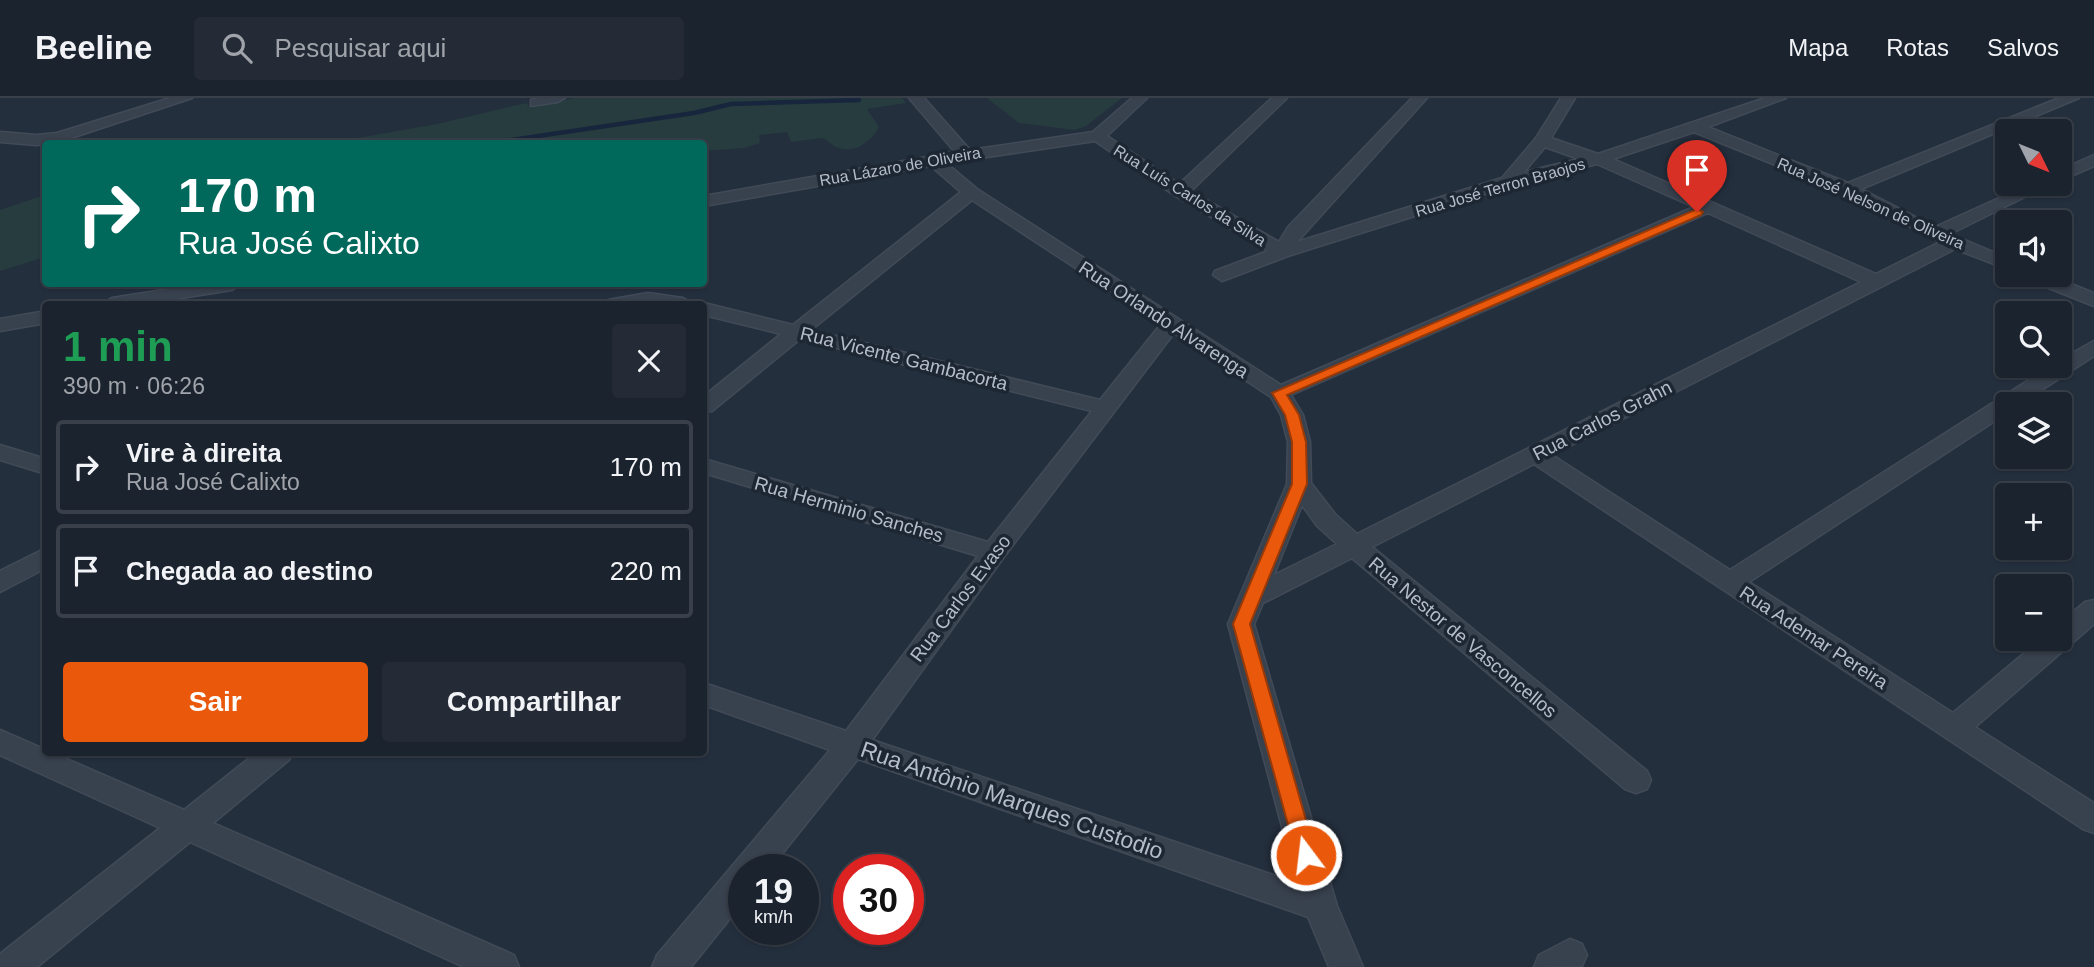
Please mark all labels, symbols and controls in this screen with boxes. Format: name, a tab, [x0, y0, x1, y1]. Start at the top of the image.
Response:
search box	[194, 17, 684, 80]
text: Beeline	[35, 29, 152, 66]
icon: search	[218, 29, 256, 67]
text: Pesquisar aqui	[274, 33, 446, 63]
text: Mapa	[1788, 34, 1848, 61]
text: Rotas	[1886, 34, 1949, 61]
text: Salvos	[1987, 34, 2059, 61]
north arrow	[1995, 119, 2072, 196]
map controls	[1995, 119, 2072, 651]
pin	[1667, 140, 1727, 212]
street label: Rua Luís Carlos da Silva	[1111, 142, 1269, 249]
street label: Rua Lázaro de Oliveira	[818, 144, 982, 189]
icon: arrive	[1678, 151, 1716, 189]
street label: Rua José Nelson de Oliveira	[1775, 154, 1967, 252]
street label: Rua José Terron Braojos	[1413, 155, 1587, 220]
icon: right	[63, 168, 154, 259]
text: 170 m	[178, 168, 317, 222]
button: sound	[1995, 210, 2072, 287]
text: Rua José Calixto	[178, 225, 420, 261]
street label: Rua Orlando Alvarenga	[1075, 257, 1253, 382]
button: search	[1995, 301, 2072, 378]
text: 1 min	[63, 323, 173, 370]
street label: Rua Vicente Gambacorta	[798, 323, 1010, 395]
button: close	[612, 324, 686, 398]
text: 390 m · 06:26	[63, 373, 205, 399]
street label: Rua Carlos Grahn	[1529, 376, 1675, 465]
button: layers	[1995, 392, 2072, 469]
text: Vire à direita	[126, 438, 282, 468]
icon: right	[67, 448, 105, 486]
text: 170 m	[610, 452, 682, 482]
text: Rua José Calixto	[126, 469, 300, 495]
street label: Rua Herminio Sanches	[752, 472, 946, 547]
button: +	[1995, 483, 2072, 560]
street label: Rua Carlos Evaso	[906, 531, 1015, 666]
icon: arrive	[67, 552, 105, 590]
street label: Rua Nestor de Vasconcellos	[1365, 553, 1561, 722]
text: Chegada ao destino	[126, 556, 373, 586]
text: 220 m	[610, 556, 682, 586]
button: −	[1995, 574, 2072, 651]
street label: Rua Ademar Pereira	[1736, 582, 1892, 693]
button: Sair	[63, 662, 368, 742]
button: Compartilhar	[382, 662, 686, 742]
street label: Rua Antônio Marques Custodio	[857, 736, 1167, 864]
position arrow	[1269, 818, 1343, 892]
speed limit sign: 30	[833, 854, 924, 945]
text: 19	[754, 871, 793, 910]
text: km/h	[754, 907, 793, 927]

